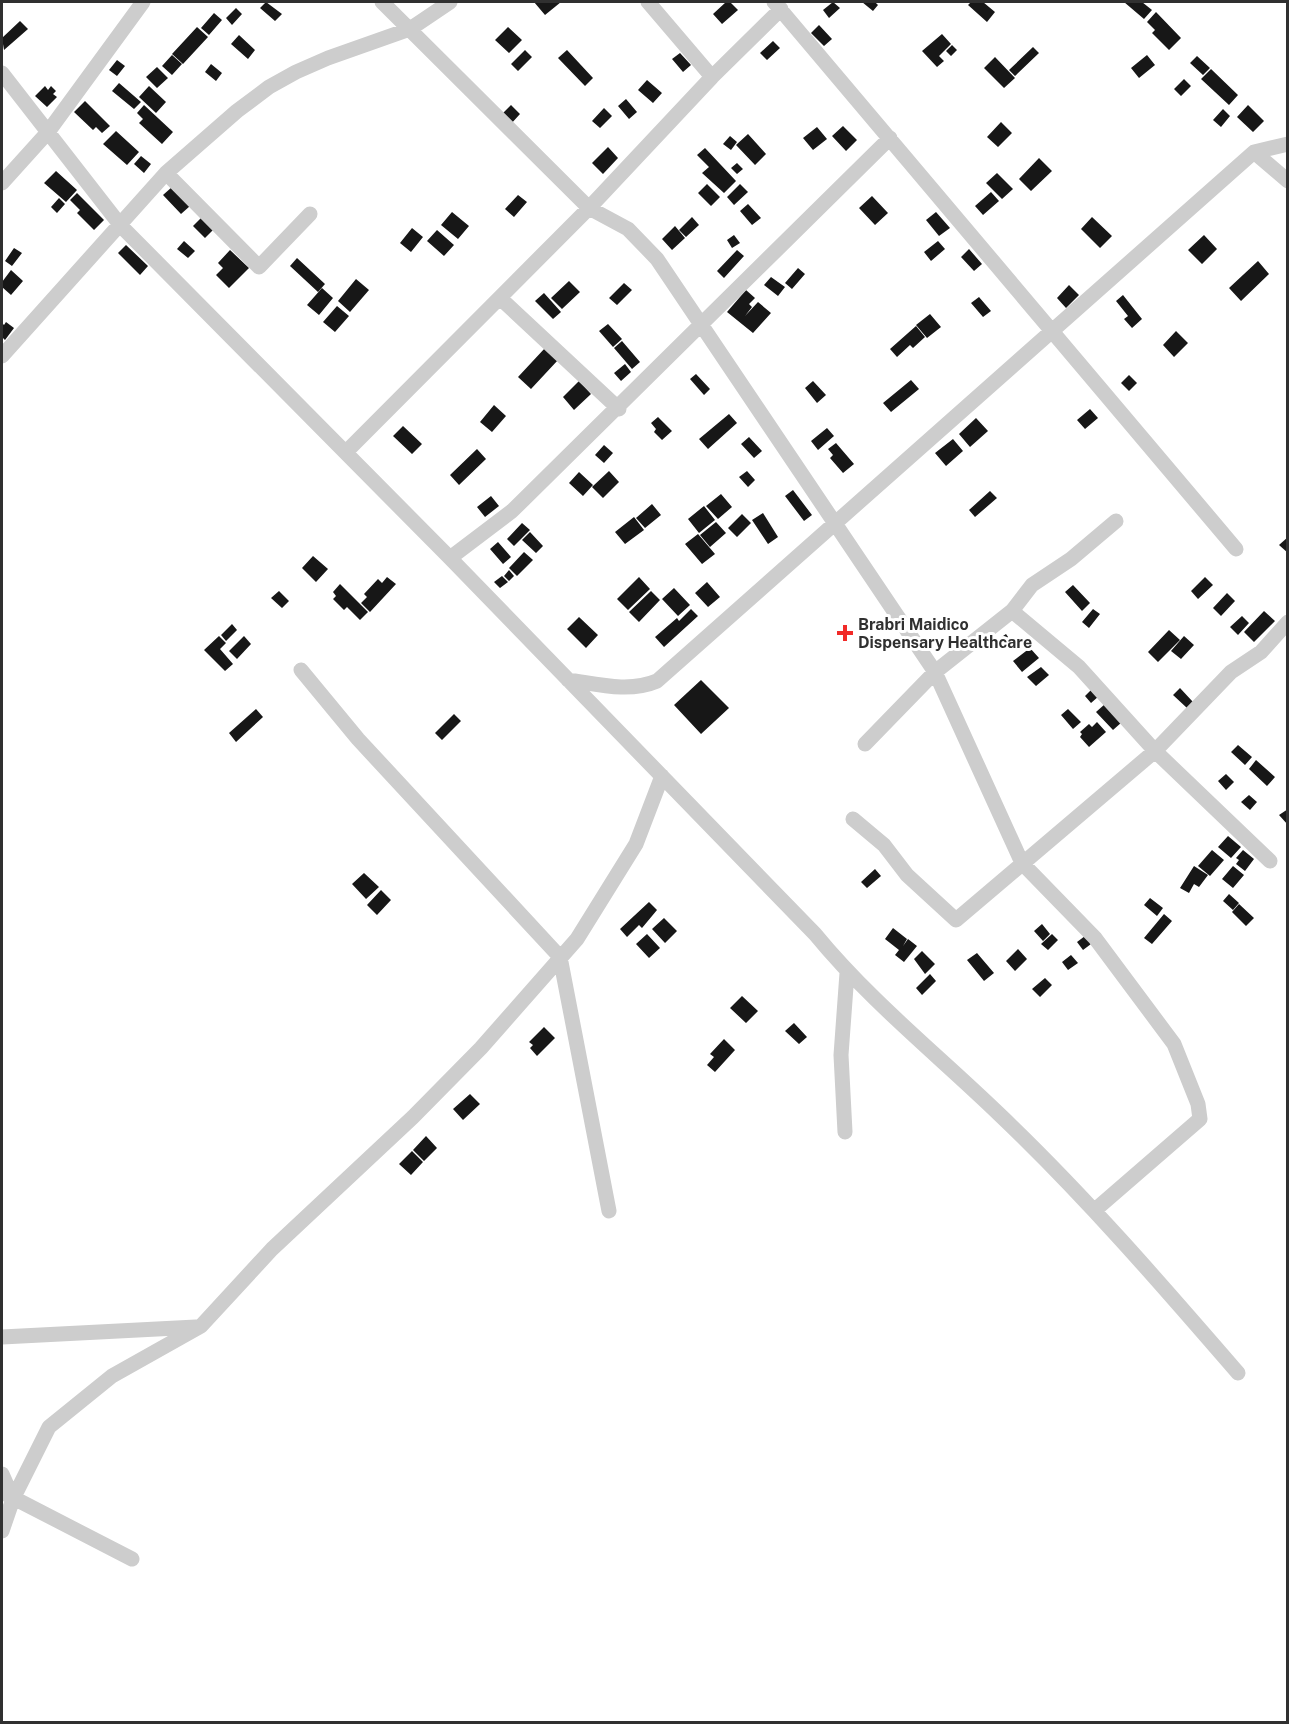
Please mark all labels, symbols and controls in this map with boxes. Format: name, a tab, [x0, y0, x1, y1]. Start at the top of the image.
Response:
place label: Brabri Maidico Dispensary Healthcare	[858, 615, 1032, 652]
marker: Brabri Maidico Dispensary Healthcare	[836, 624, 854, 642]

